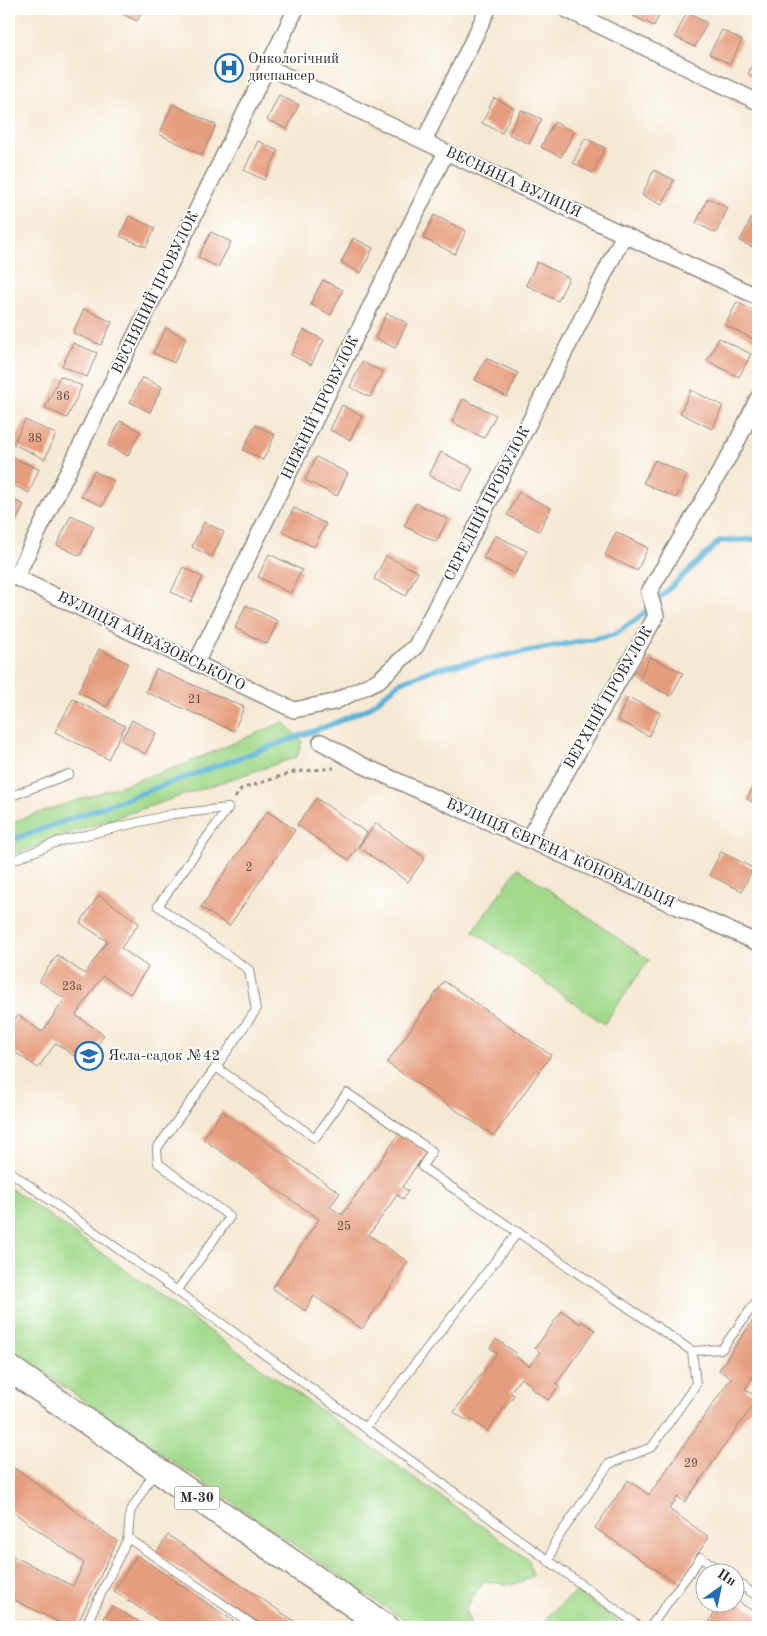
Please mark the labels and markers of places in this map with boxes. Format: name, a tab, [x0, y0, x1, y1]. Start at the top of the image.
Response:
place label: Онкологічний диспансер	[248, 52, 339, 84]
hospital icon: Онкологічний диспансер	[214, 53, 244, 83]
school or university icon: Ясла-садок №42	[74, 1041, 104, 1071]
place label: Ясла-садок №42	[108, 1049, 220, 1064]

